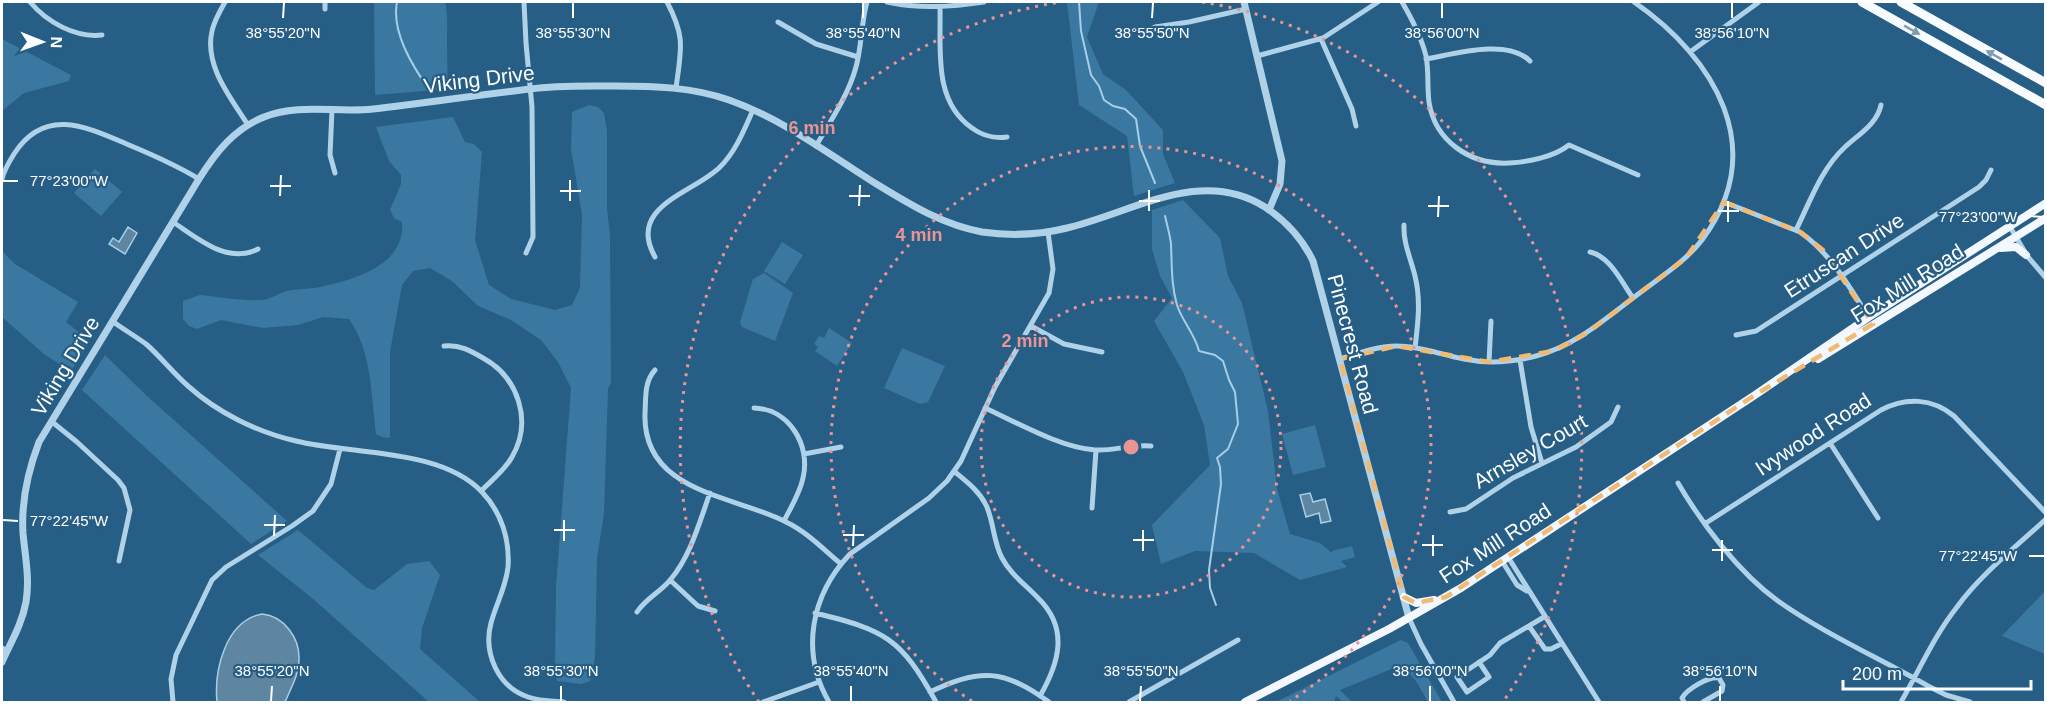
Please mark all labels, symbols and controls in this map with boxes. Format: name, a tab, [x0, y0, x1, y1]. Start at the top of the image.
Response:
north arrow	[12, 12, 72, 72]
text: 38°55'20"N	[245, 24, 321, 41]
text: 38°55'30"N	[535, 24, 611, 41]
text: 38°55'40"N	[825, 24, 901, 41]
text: 38°55'50"N	[1114, 24, 1190, 41]
text: 38°56'00"N	[1404, 24, 1480, 41]
text: 38°56'10"N	[1694, 24, 1770, 41]
one-way arrow	[1904, 25, 1921, 35]
text: N	[48, 36, 65, 48]
one-way arrow	[1986, 50, 2003, 60]
street label: Viking Drive	[422, 61, 536, 97]
text: 6 min	[788, 118, 836, 138]
text: 77°23'00"W	[30, 172, 109, 189]
street label: Etruscan Drive	[1780, 208, 1908, 302]
text: 77°23'00"W	[1939, 208, 2018, 225]
text: 4 min	[895, 225, 943, 245]
street label: Fox Mill Road	[1846, 239, 1968, 327]
street label: Pinecrest Road	[1323, 272, 1383, 416]
street label: Viking Drive	[26, 312, 104, 420]
text: 2 min	[1001, 331, 1049, 351]
street label: Ivywood Road	[1751, 388, 1875, 480]
street label: Arnsley Court	[1469, 409, 1591, 493]
centre of rings	[1121, 437, 1141, 457]
street label: Fox Mill Road	[1435, 498, 1555, 588]
text: 77°22'45"W	[30, 512, 109, 529]
text: 77°22'45"W	[1939, 547, 2018, 564]
scale bar	[1843, 653, 2030, 691]
text: 38°55'20"N	[234, 662, 310, 679]
text: 38°55'30"N	[523, 662, 599, 679]
text: 38°55'40"N	[813, 662, 889, 679]
text: 38°55'50"N	[1103, 662, 1179, 679]
text: 38°56'00"N	[1392, 662, 1468, 679]
text: 38°56'10"N	[1682, 662, 1758, 679]
text: 200 m	[1852, 664, 1902, 684]

